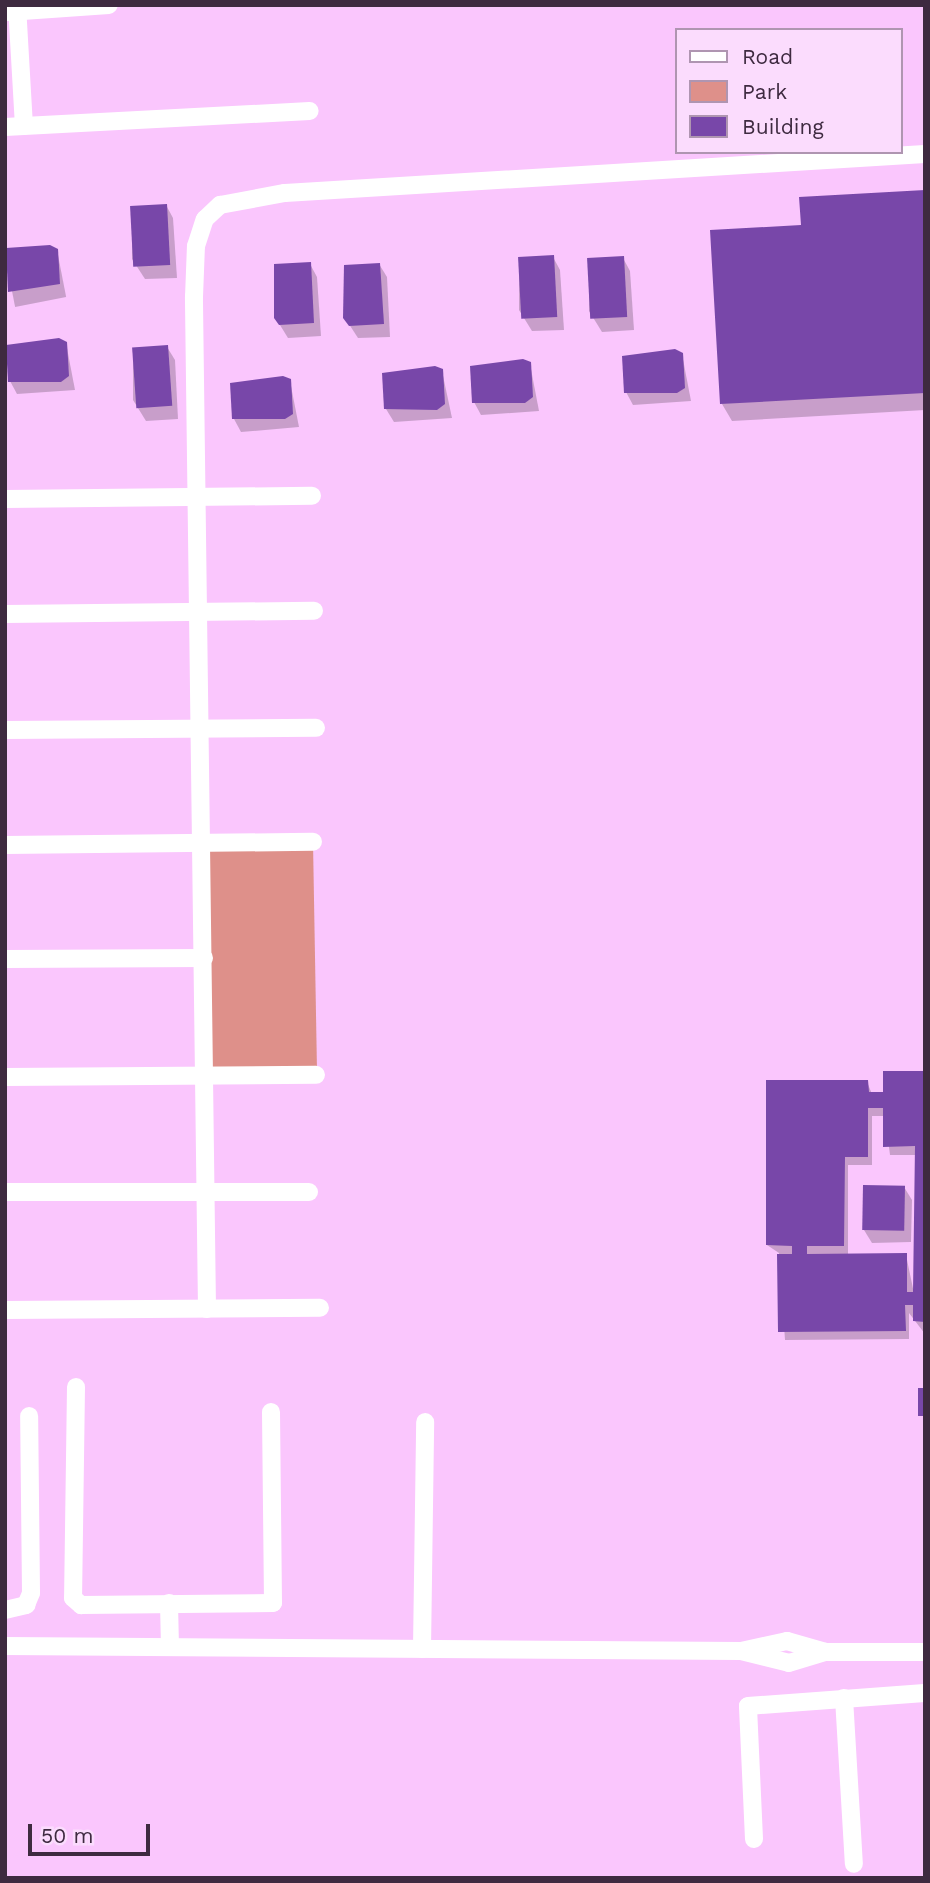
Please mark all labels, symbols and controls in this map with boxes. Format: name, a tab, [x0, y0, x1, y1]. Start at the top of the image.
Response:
legend	[674, 28, 902, 154]
text: Road	[742, 44, 793, 69]
text: Park	[742, 79, 787, 104]
text: Building	[742, 114, 824, 139]
scale bar	[32, 1810, 154, 1854]
text: 50 m	[41, 1823, 93, 1848]

